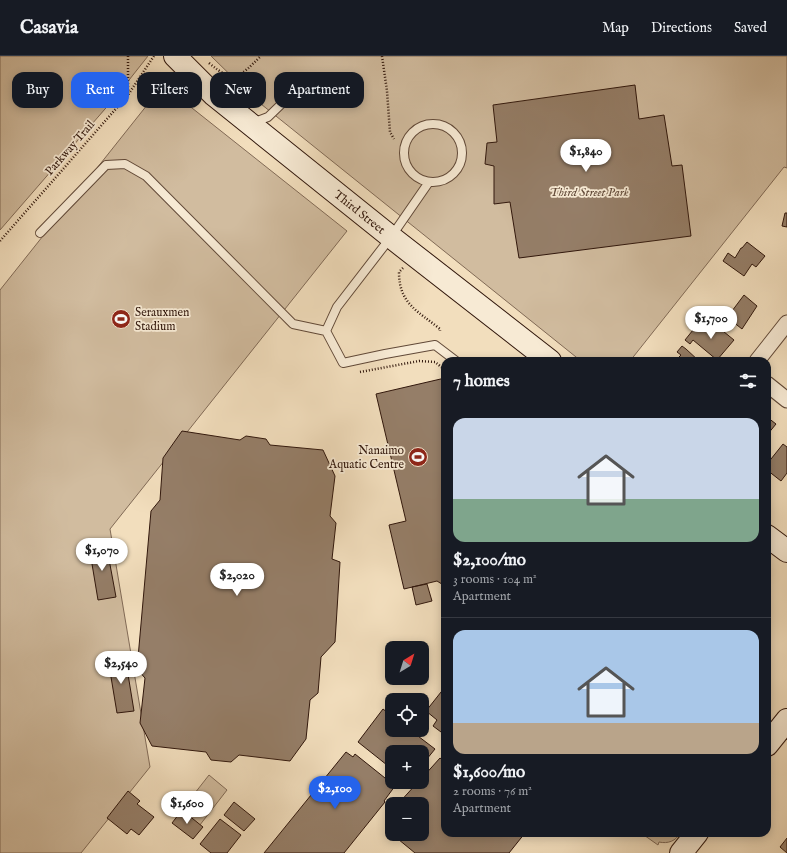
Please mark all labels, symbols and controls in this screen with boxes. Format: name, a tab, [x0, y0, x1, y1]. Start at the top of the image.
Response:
text: Casavia	[20, 16, 78, 40]
text: Map	[602, 19, 629, 37]
text: Directions	[651, 19, 712, 37]
text: Saved	[734, 19, 767, 37]
chip: Buy	[12, 72, 63, 108]
chip: Rent	[71, 72, 129, 108]
chip: Filters	[137, 72, 202, 108]
chip: New	[210, 72, 266, 108]
chip: Apartment	[274, 72, 364, 108]
street label: Parkway Trail	[42, 117, 98, 179]
pin: $1,840	[553, 139, 619, 173]
text: $1,840	[569, 143, 603, 160]
park label: Third Street Park	[549, 185, 629, 200]
street label: Third Street	[331, 187, 388, 237]
place label: Serauxmen Stadium	[135, 305, 190, 334]
pin: $1,700	[678, 306, 744, 340]
sports icon: Serauxmen Stadium	[110, 308, 132, 330]
text: $1,700	[694, 310, 728, 327]
icon: filters	[737, 370, 759, 392]
text: 7 homes	[453, 371, 510, 392]
place label: Nanaimo Aquatic Centre	[328, 443, 405, 473]
icon: home	[570, 444, 642, 516]
sports icon: Nanaimo Aquatic Centre	[407, 446, 429, 468]
pin: $1,070	[69, 538, 135, 572]
text: $1,070	[85, 542, 119, 559]
text: $2,100/mo	[453, 550, 526, 571]
pin: $2,020	[204, 563, 270, 597]
text: $2,020	[219, 567, 255, 584]
text: 3 rooms · 104 m²	[453, 571, 537, 588]
text: Apartment	[453, 588, 511, 605]
north arrow	[385, 641, 429, 685]
map controls	[385, 641, 429, 841]
pin: $2,540	[88, 651, 154, 685]
text: $2,540	[104, 655, 138, 672]
icon: home	[570, 656, 642, 728]
button: locate	[385, 693, 429, 737]
button: +	[385, 745, 429, 789]
text: $1,600/mo	[453, 762, 525, 783]
pin: $2,100	[302, 776, 368, 810]
text: $2,100	[318, 780, 352, 797]
text: 2 rooms · 76 m²	[453, 783, 532, 800]
pin: $1,600	[154, 791, 220, 825]
text: $1,600	[170, 795, 204, 812]
button: −	[385, 797, 429, 841]
text: Apartment	[453, 800, 511, 817]

